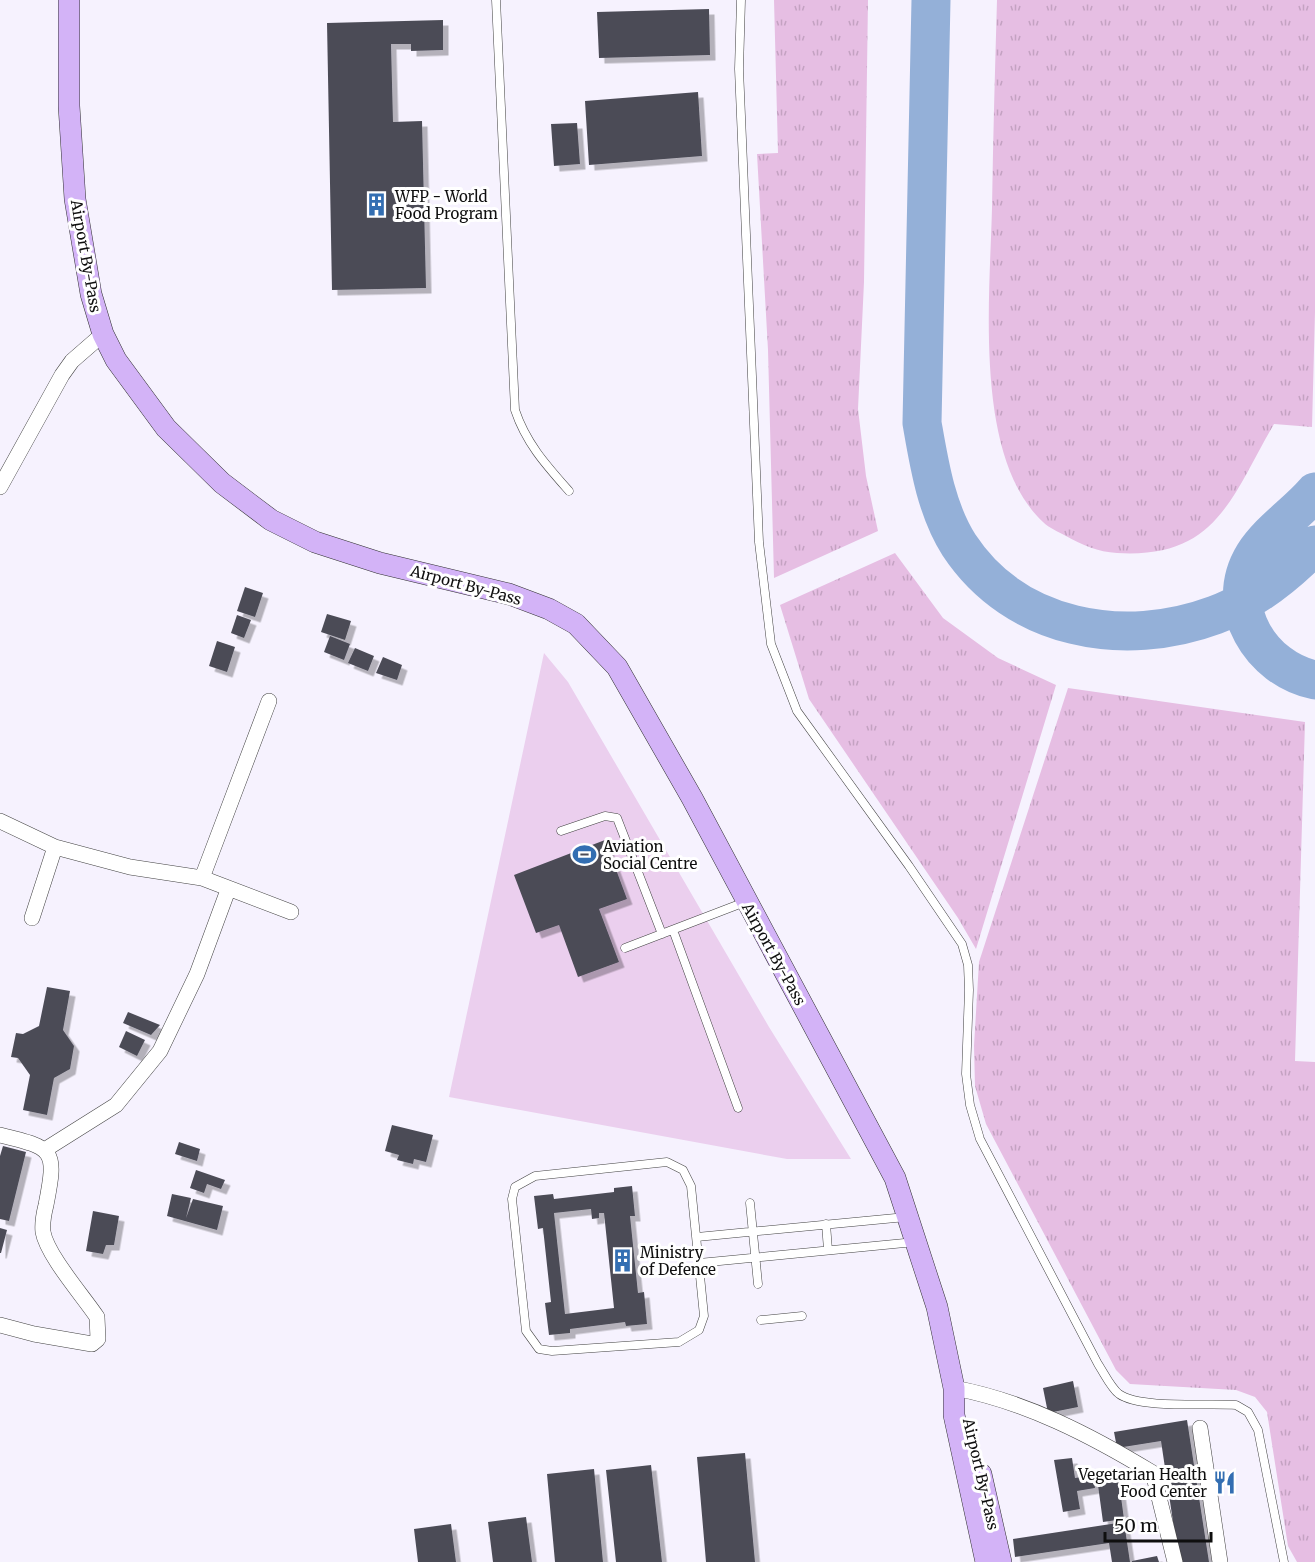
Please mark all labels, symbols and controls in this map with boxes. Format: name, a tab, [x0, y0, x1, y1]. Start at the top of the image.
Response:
place label: WFP - World Food Program	[394, 187, 498, 223]
building icon: WFP - World Food Program	[364, 192, 390, 218]
street label: Airport By-Pass	[67, 197, 105, 314]
street label: Airport By-Pass	[407, 561, 524, 609]
place label: Aviation Social Centre	[602, 837, 697, 873]
sports icon: Aviation Social Centre	[572, 842, 598, 868]
street label: Airport By-Pass	[738, 899, 810, 1009]
place label: Ministry of Defence	[640, 1243, 716, 1279]
building icon: Ministry of Defence	[609, 1248, 635, 1274]
street label: Airport By-Pass	[959, 1415, 1003, 1532]
place label: Vegetarian Health Food Center	[1077, 1465, 1207, 1501]
restaurant icon: Vegetarian Health Food Center	[1212, 1470, 1238, 1496]
scale bar	[1105, 1505, 1212, 1543]
text: 50 m	[1114, 1514, 1158, 1537]

